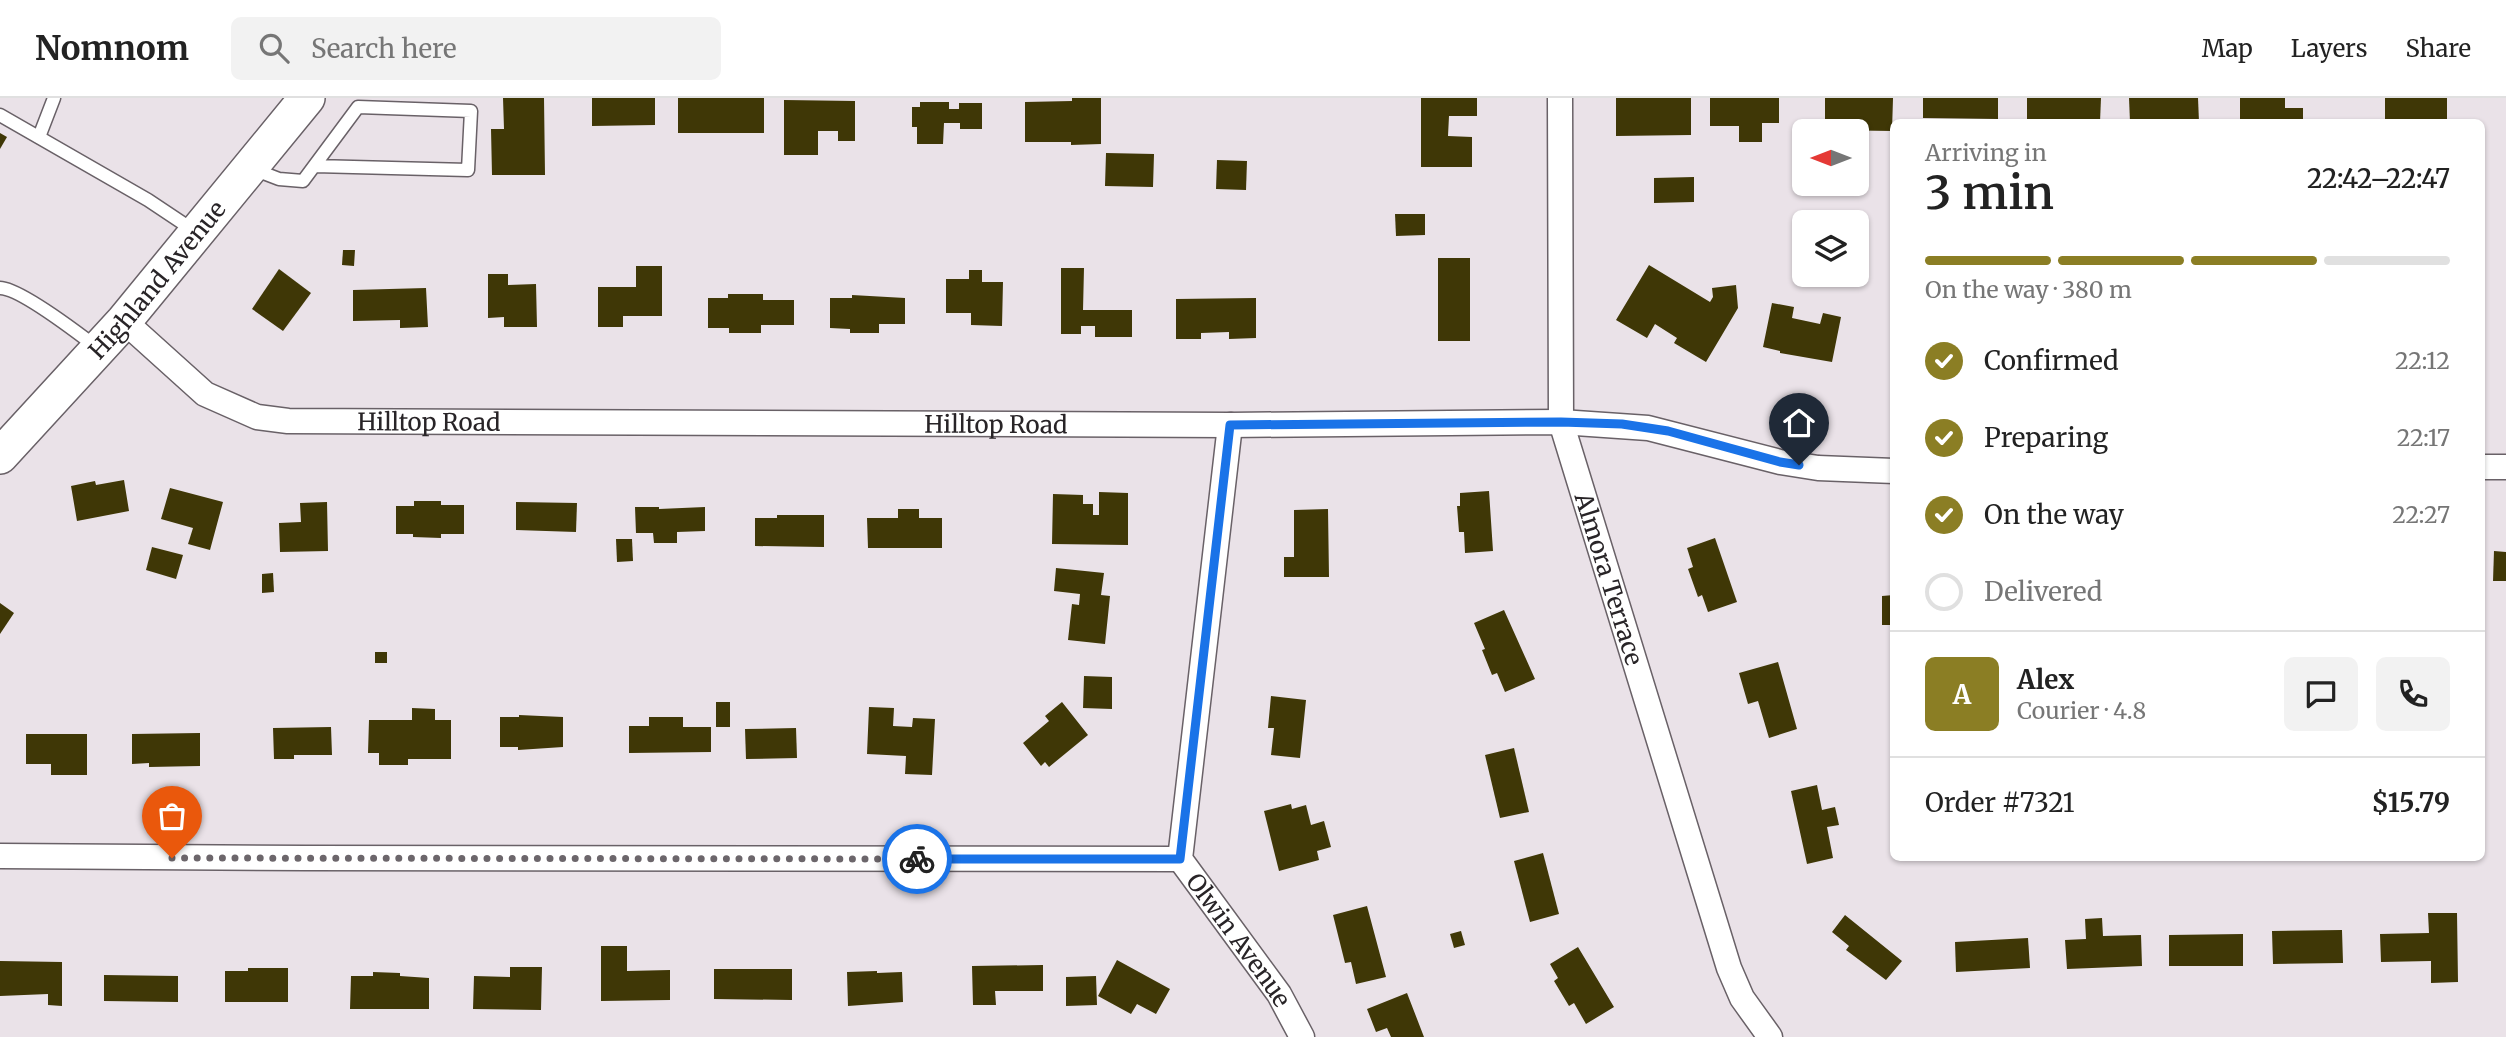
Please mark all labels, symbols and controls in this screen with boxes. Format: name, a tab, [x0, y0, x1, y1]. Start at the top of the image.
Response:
search box	[231, 17, 721, 80]
text: Nomnom	[35, 28, 189, 69]
icon: search	[255, 29, 293, 67]
text: Search here	[311, 32, 457, 65]
text: Map	[2202, 33, 2253, 64]
text: Layers	[2291, 33, 2367, 64]
text: Share	[2405, 33, 2471, 64]
north arrow	[1792, 119, 1869, 196]
map controls	[1792, 119, 1869, 287]
text: Arriving in	[1925, 138, 2047, 167]
text: 22:42–22:47	[2307, 162, 2450, 195]
text: 3 min	[1925, 164, 2054, 222]
street label: Highland Avenue	[81, 194, 232, 365]
button: layers	[1792, 210, 1869, 287]
text: On the way · 380 m	[1925, 275, 2132, 304]
icon: check	[1925, 342, 1963, 380]
text: Confirmed	[1984, 344, 2119, 377]
text: 22:12	[2395, 346, 2450, 375]
pin	[1769, 393, 1829, 465]
icon: home	[1780, 404, 1818, 442]
street label: Hilltop Road	[357, 406, 500, 437]
street label: Hilltop Road	[924, 408, 1067, 440]
icon: check	[1925, 419, 1963, 457]
text: Preparing	[1984, 421, 2108, 454]
text: 22:17	[2397, 423, 2450, 452]
street label: Almora Terrace	[1568, 488, 1650, 669]
icon: check	[1925, 496, 1963, 534]
text: On the way	[1984, 498, 2124, 531]
text: 22:27	[2392, 500, 2450, 529]
text: Delivered	[1984, 575, 2103, 608]
button: chat	[2284, 657, 2358, 731]
button: phone	[2376, 657, 2450, 731]
text: Alex	[2017, 663, 2074, 696]
text: A	[1953, 678, 1971, 711]
text: Courier · 4.8	[2017, 696, 2146, 725]
pin	[142, 786, 202, 858]
text: Order #7321	[1925, 786, 2075, 819]
text: $15.79	[2372, 786, 2450, 819]
icon: bag	[153, 797, 191, 835]
courier	[882, 824, 952, 894]
icon: bike	[898, 840, 936, 878]
street label: Olwin Avenue	[1180, 867, 1298, 1012]

